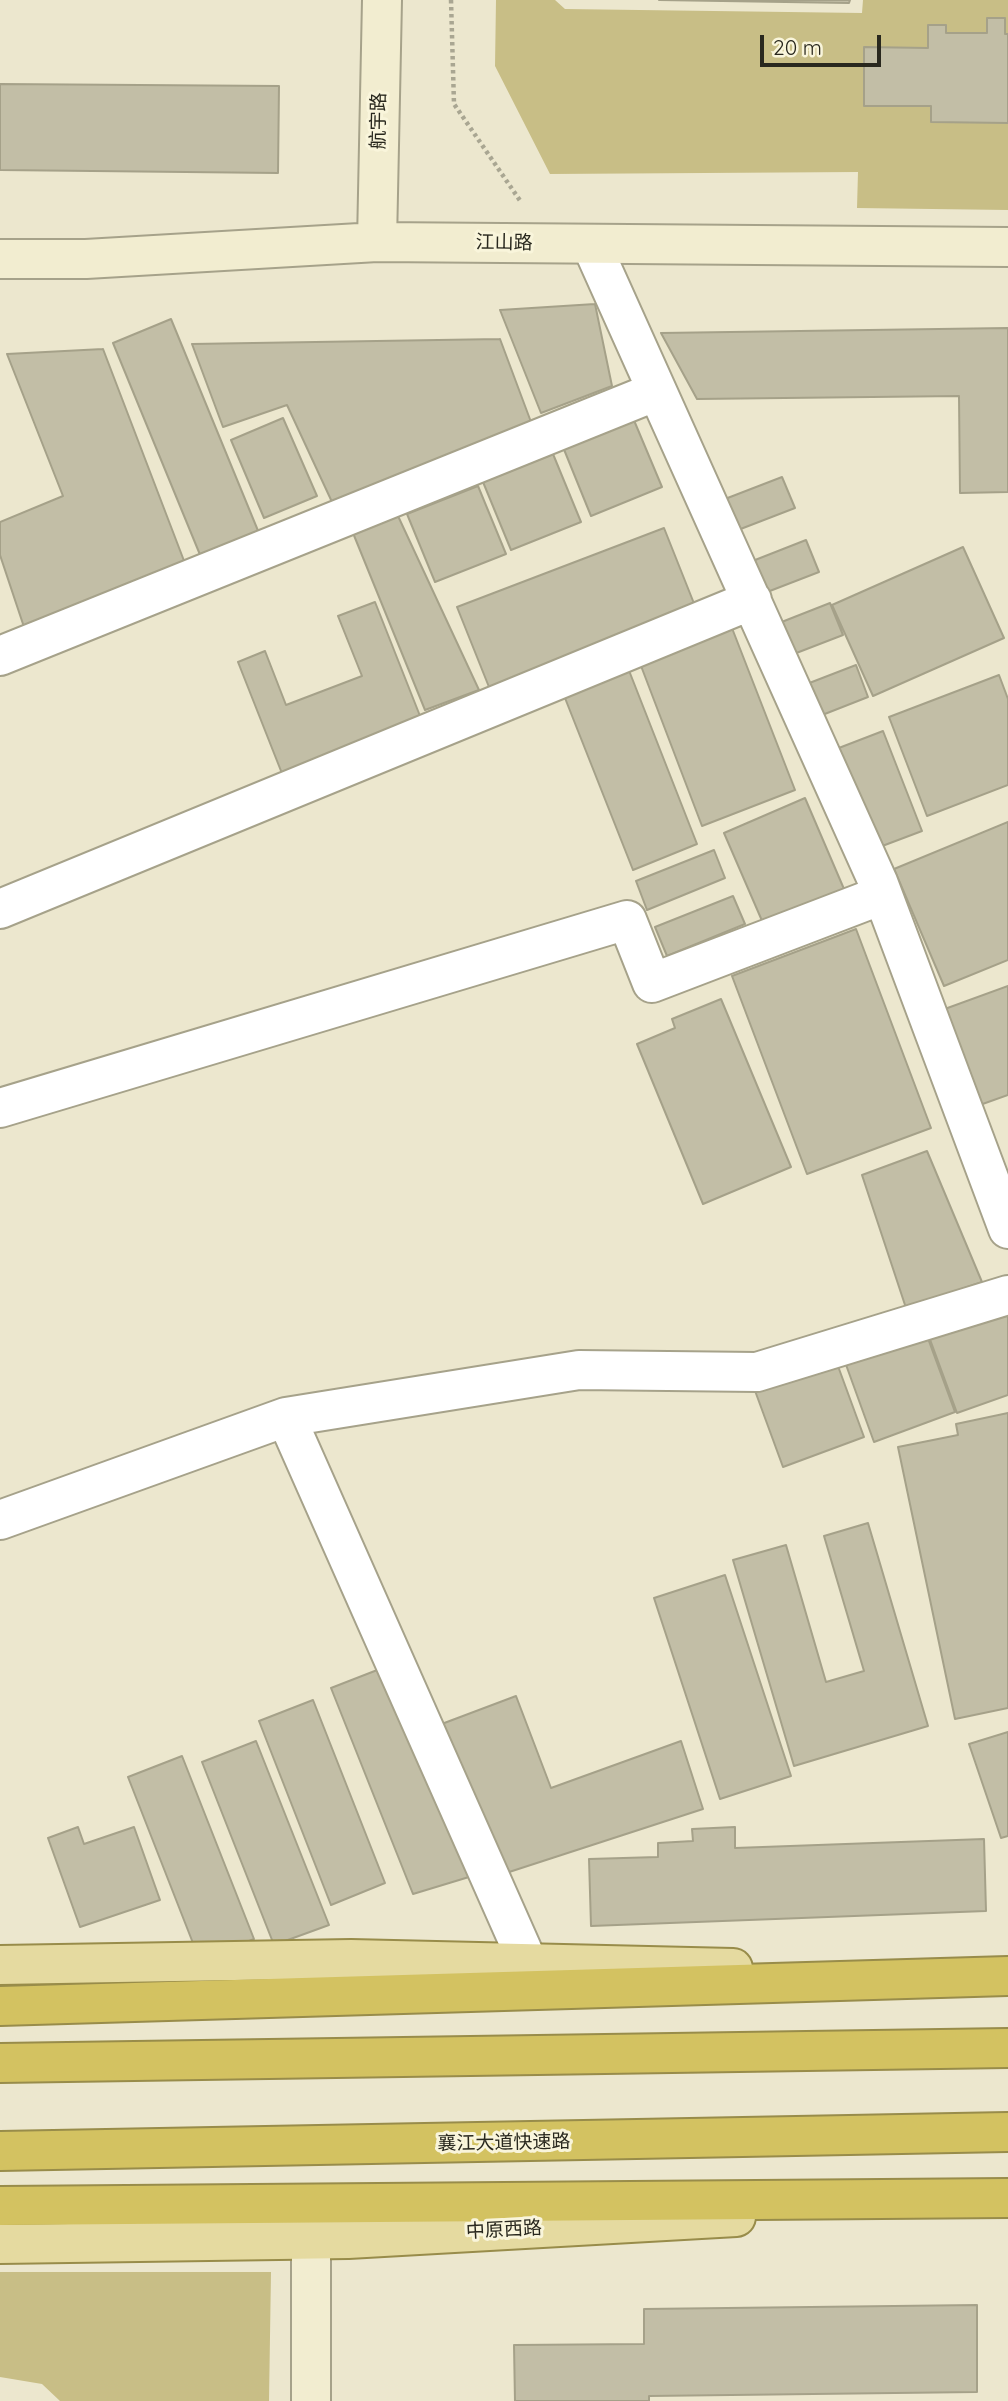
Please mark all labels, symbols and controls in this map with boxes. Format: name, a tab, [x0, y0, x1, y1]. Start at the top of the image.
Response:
scale bar	[763, 21, 884, 65]
text: 20 m	[773, 34, 822, 60]
street label: 航宇路	[367, 92, 391, 150]
street label: 江山路	[475, 231, 533, 255]
street label: 襄江大道快速路	[437, 2130, 571, 2156]
street label: 中原西路	[465, 2217, 543, 2243]

